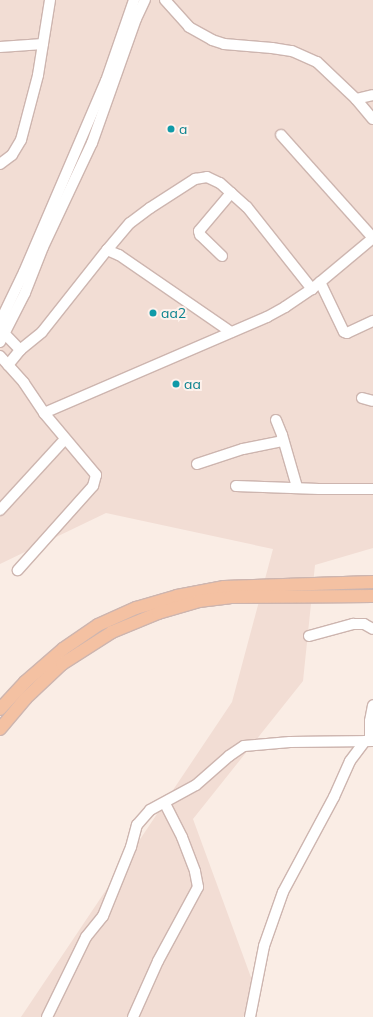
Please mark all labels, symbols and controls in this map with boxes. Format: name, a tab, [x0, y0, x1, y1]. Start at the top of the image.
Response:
place label: a	[179, 121, 187, 137]
marker: a	[166, 124, 176, 134]
place label: aa2	[161, 305, 186, 321]
marker: aa2	[148, 308, 158, 318]
place label: aa	[184, 376, 201, 392]
marker: aa	[171, 379, 181, 389]

